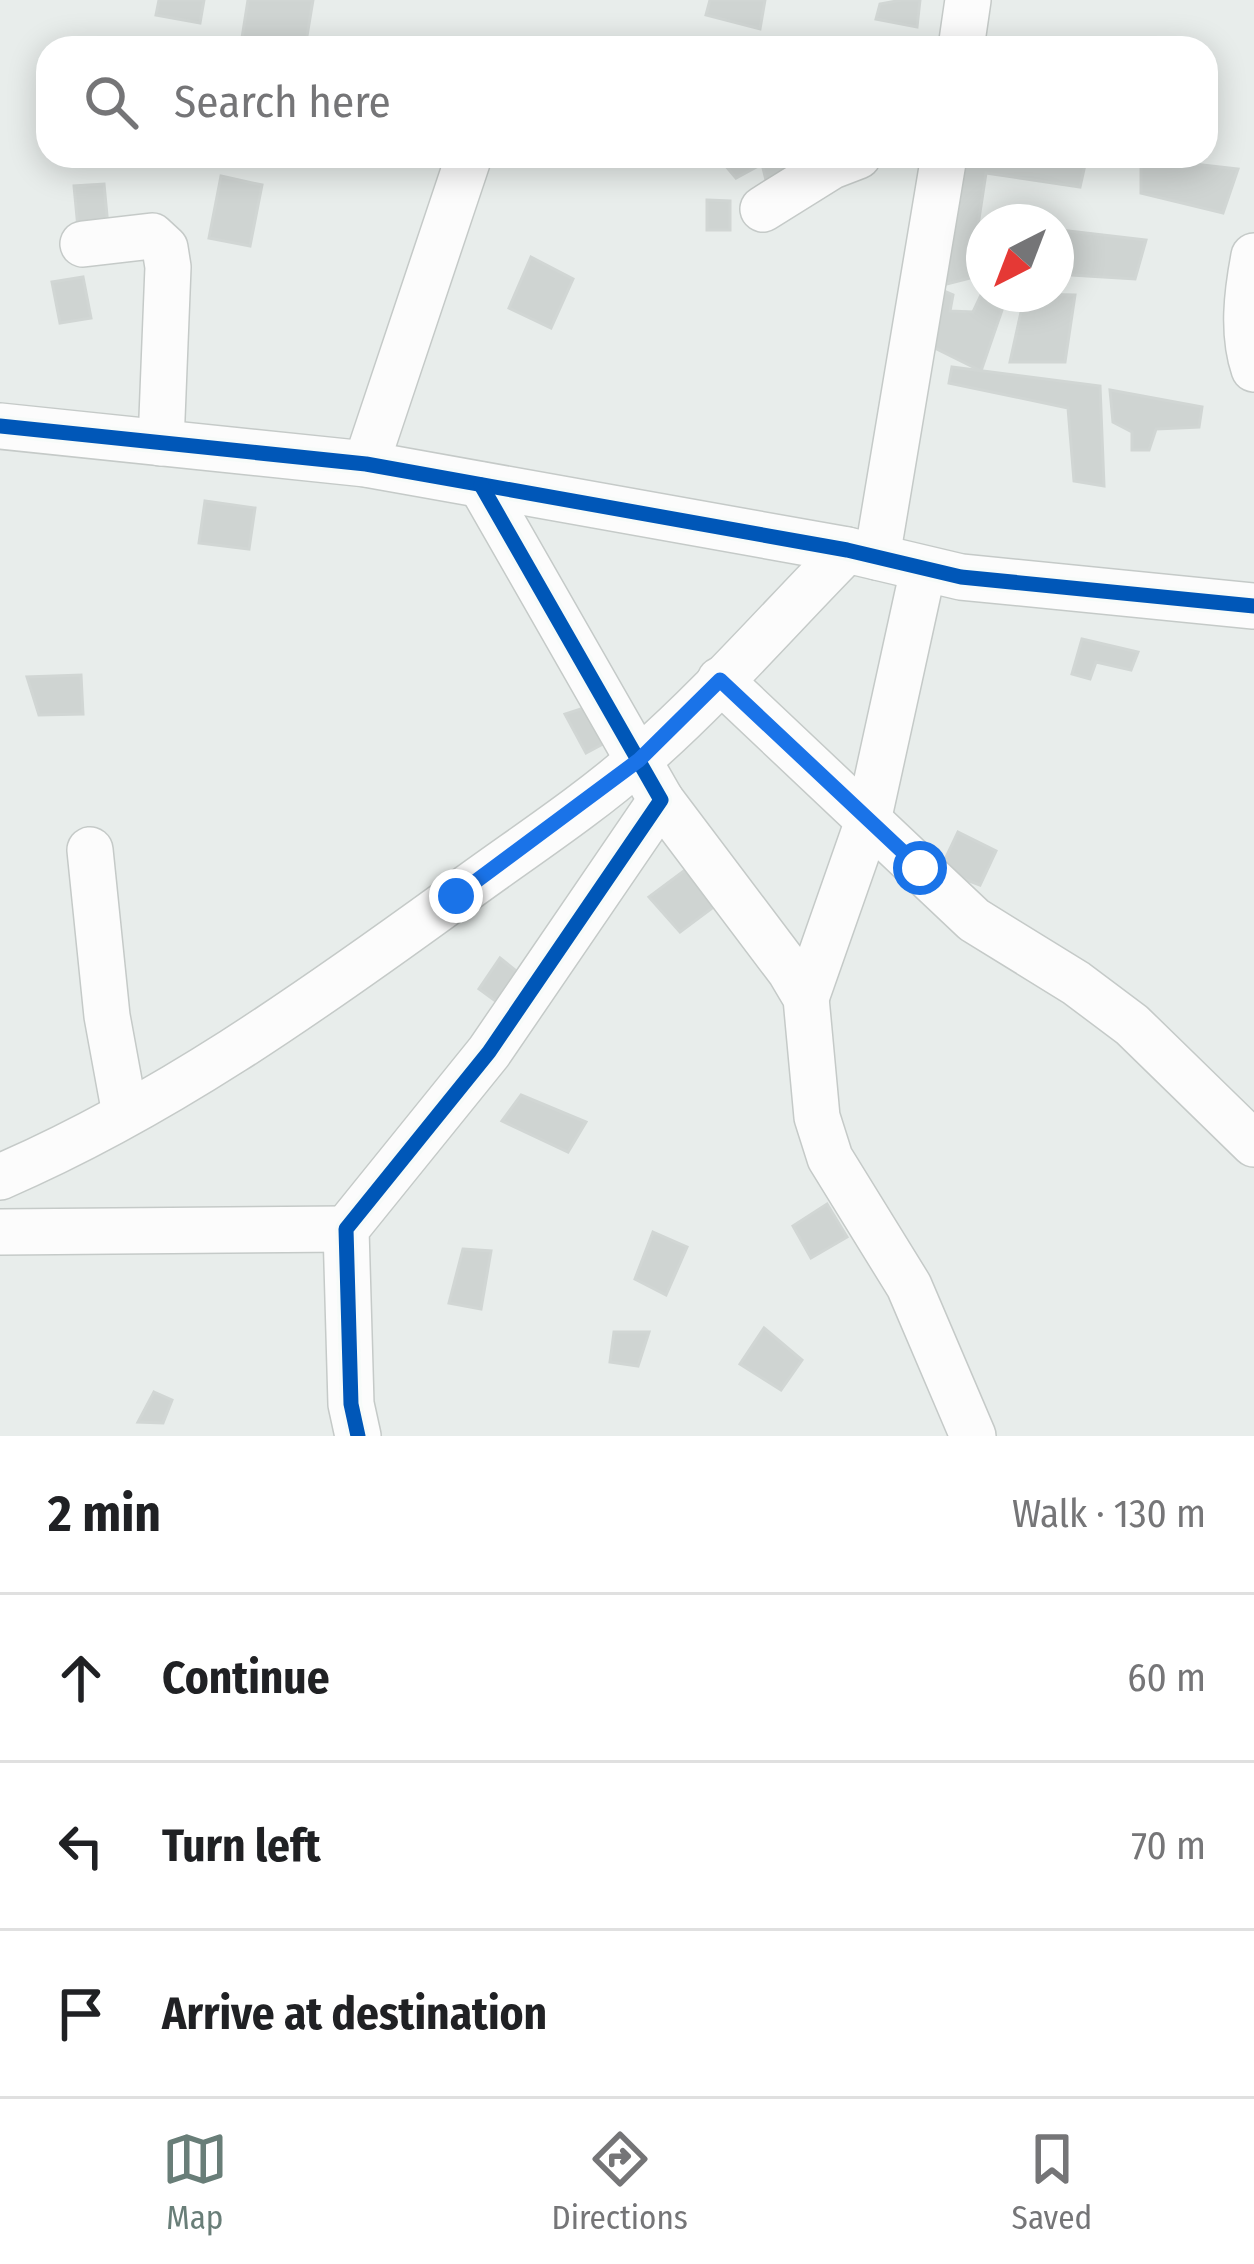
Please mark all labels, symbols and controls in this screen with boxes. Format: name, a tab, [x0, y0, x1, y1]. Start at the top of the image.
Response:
search box	[36, 36, 1218, 168]
icon: search	[78, 69, 144, 135]
text: Search here	[174, 75, 391, 129]
north arrow	[966, 204, 1074, 312]
route start	[893, 841, 947, 895]
route end	[429, 869, 483, 923]
text: 2 min	[48, 1483, 161, 1545]
text: Walk · 130 m	[1012, 1491, 1206, 1537]
icon: ahead	[48, 1645, 114, 1711]
text: Continue	[162, 1651, 330, 1705]
text: 60 m	[1127, 1655, 1206, 1701]
icon: left	[48, 1813, 114, 1879]
text: Turn left	[162, 1819, 321, 1873]
text: 70 m	[1131, 1823, 1206, 1869]
icon: arrive	[48, 1981, 114, 2047]
text: Arrive at destination	[162, 1987, 547, 2041]
tab: Map	[162, 2126, 228, 2238]
tab: Directions	[551, 2126, 688, 2238]
tab: Saved	[1012, 2126, 1092, 2238]

